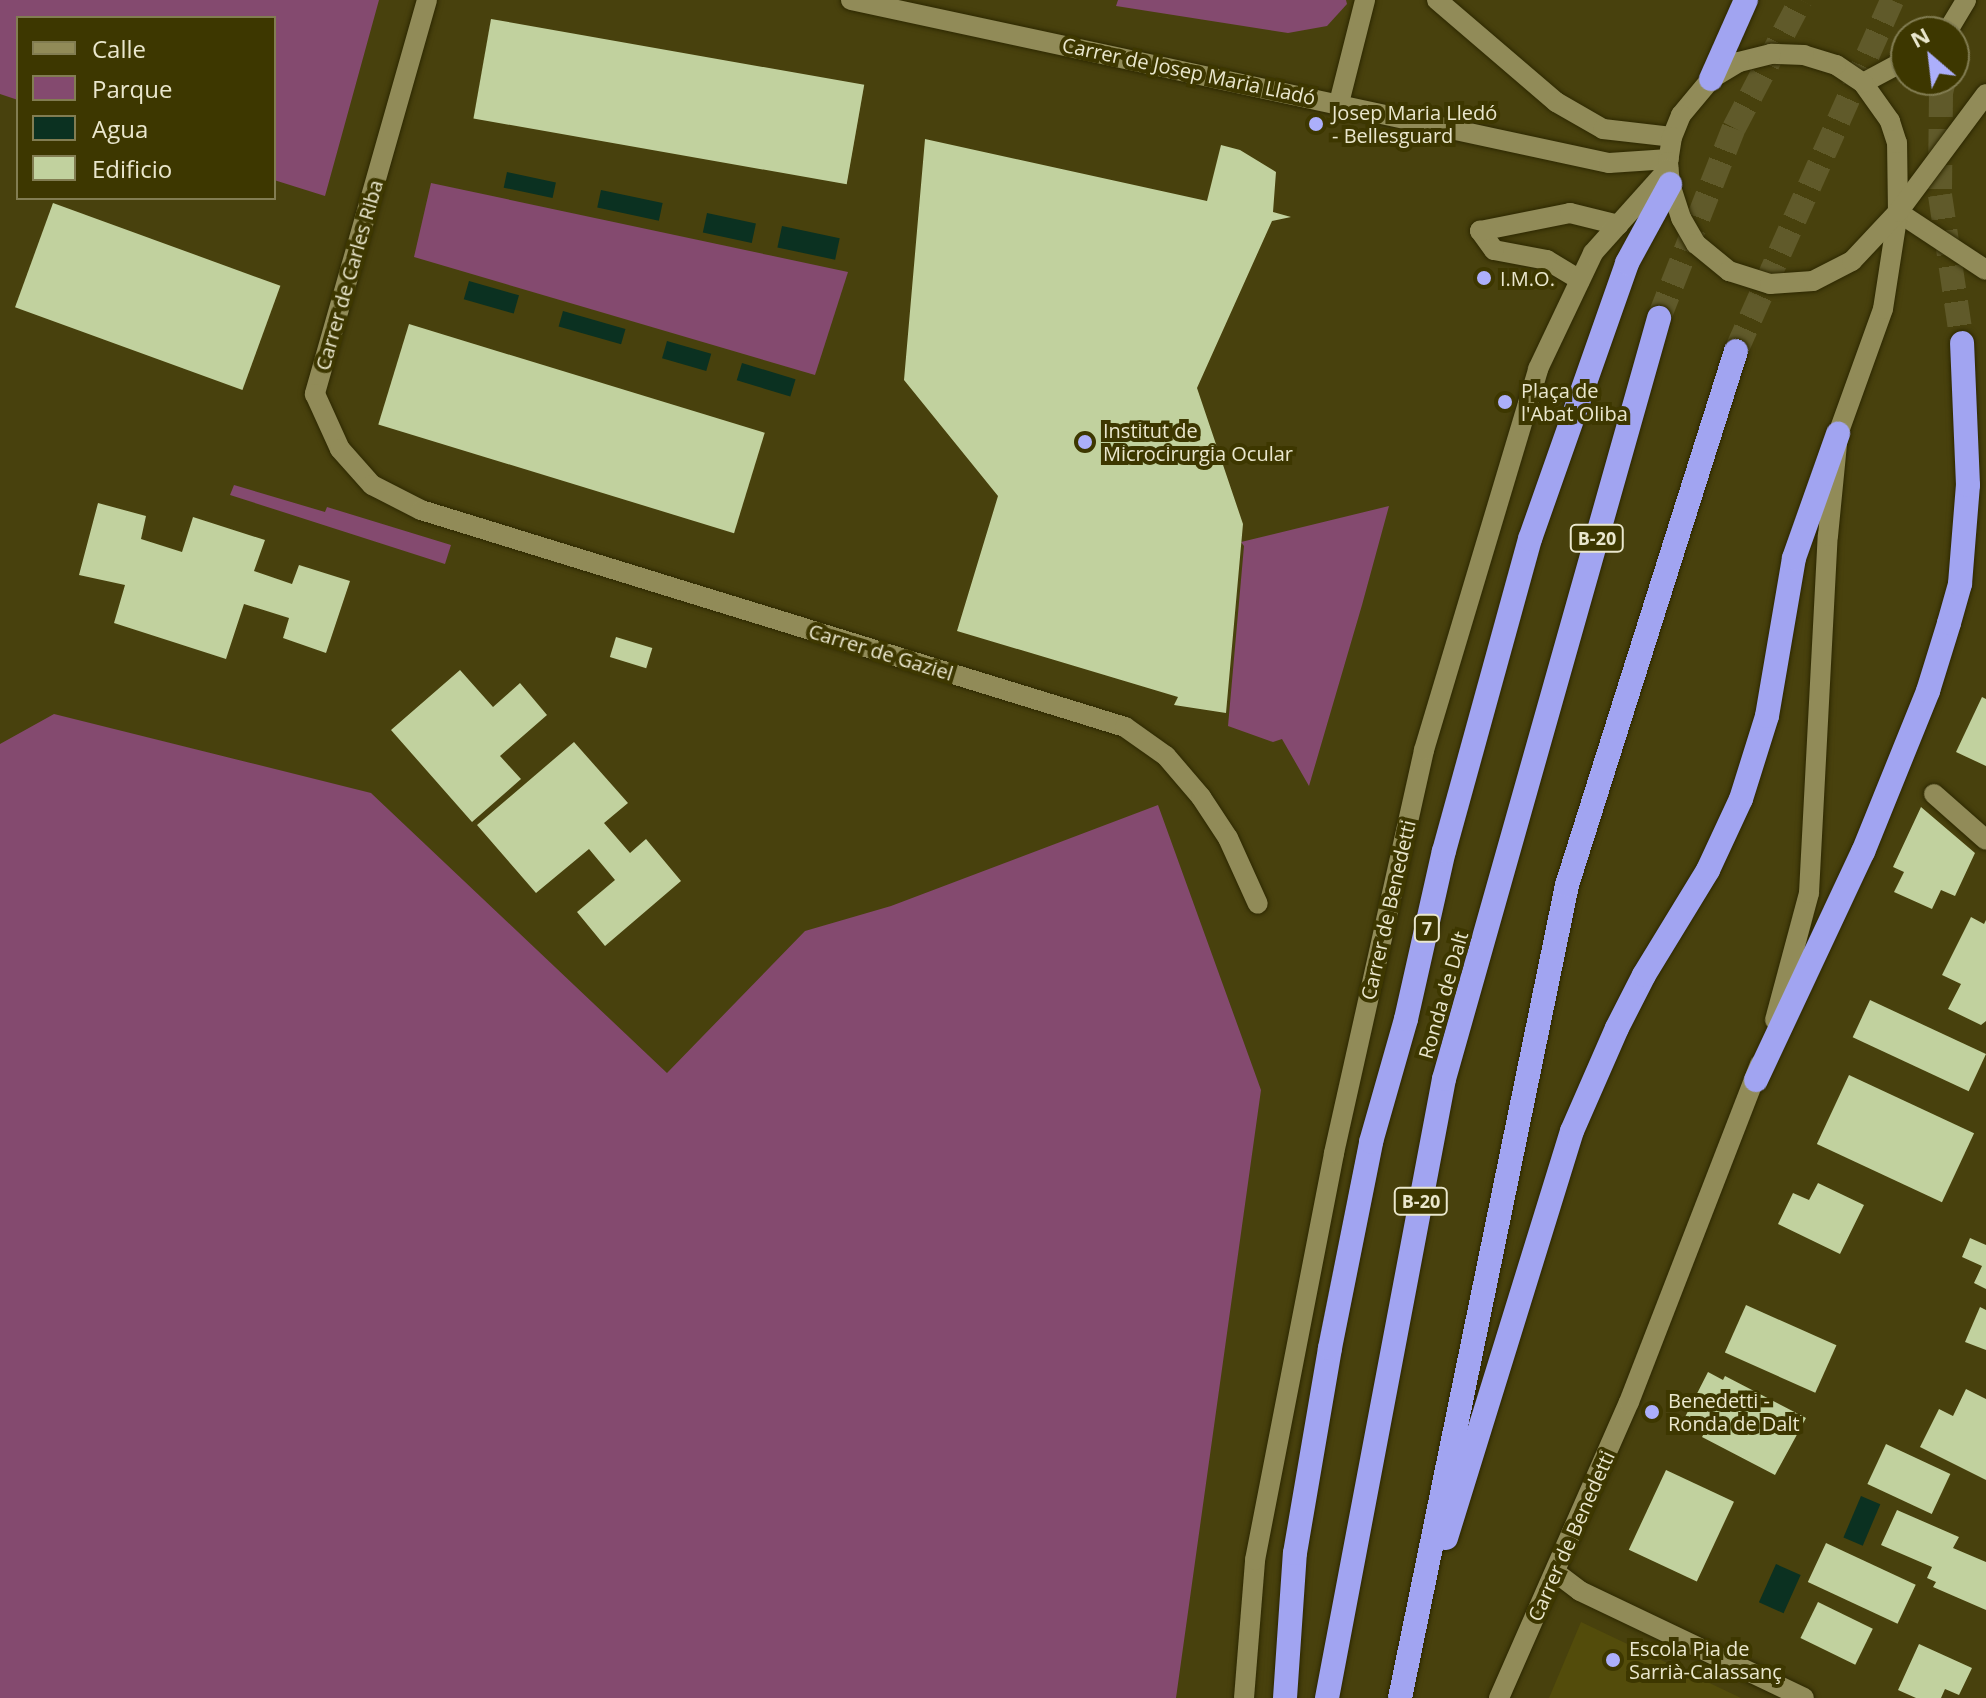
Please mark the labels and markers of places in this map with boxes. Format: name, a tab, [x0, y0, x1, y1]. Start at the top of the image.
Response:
place label: Josep Maria Lledó - Bellesguard	[1332, 100, 1497, 147]
marker: Josep Maria Lledó - Bellesguard	[1307, 115, 1325, 133]
place label: I.M.O.	[1500, 266, 1555, 290]
marker: I.M.O.	[1475, 269, 1493, 287]
place label: Plaça de l'Abat Oliba	[1521, 378, 1628, 425]
marker: Plaça de l'Abat Oliba	[1496, 393, 1514, 411]
place label: Institut de Microcirurgia Ocular	[1103, 418, 1293, 465]
marker: Institut de Microcirurgia Ocular	[1074, 431, 1096, 453]
place label: Benedetti - Ronda de Dalt	[1668, 1388, 1800, 1435]
marker: Benedetti - Ronda de Dalt	[1643, 1403, 1661, 1421]
place label: Escola Pia de Sarrià-Calassanç	[1629, 1636, 1782, 1683]
marker: Escola Pia de Sarrià-Calassanç	[1604, 1651, 1622, 1669]

